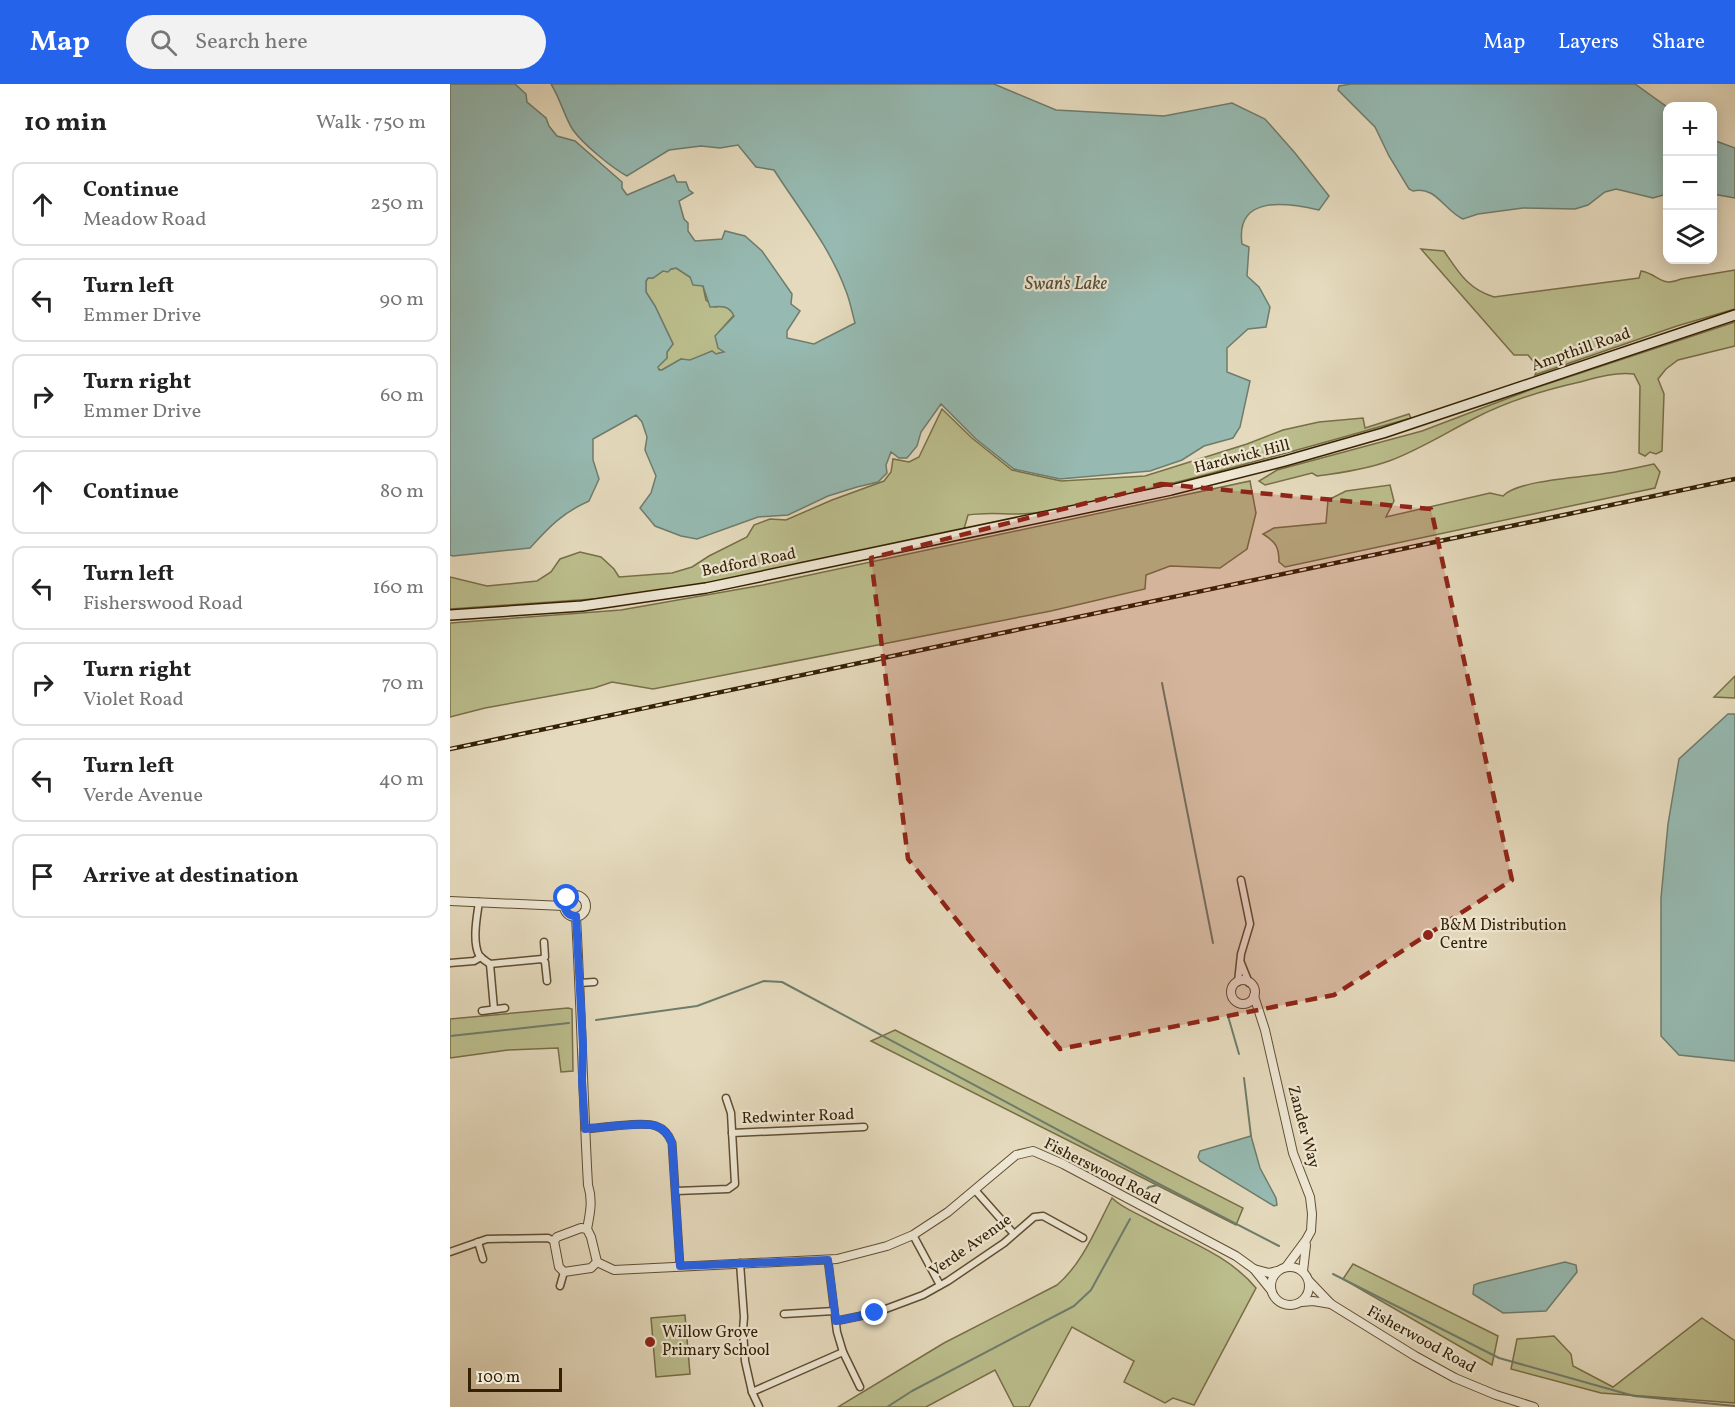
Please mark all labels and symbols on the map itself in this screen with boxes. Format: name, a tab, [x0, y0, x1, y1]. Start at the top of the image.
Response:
water label: Swan's Lake	[1025, 272, 1108, 297]
street label: Ampthill Road	[1529, 323, 1633, 377]
street label: Hardwick Hill	[1192, 434, 1292, 480]
street label: Bedford Road	[700, 543, 798, 583]
route start	[553, 884, 579, 910]
place label: B&M Distribution Centre	[1440, 915, 1567, 955]
marker: B&M Distribution Centre	[1421, 928, 1435, 942]
street label: Zander Way	[1281, 1083, 1325, 1171]
street label: Redwinter Road	[741, 1104, 855, 1130]
street label: Fisherswood Road	[1040, 1133, 1164, 1211]
street label: Verde Avenue	[925, 1209, 1017, 1283]
route end	[861, 1299, 887, 1325]
street label: Fisherwood Road	[1362, 1301, 1480, 1379]
place label: Willow Grove Primary School	[662, 1322, 770, 1362]
marker: Willow Grove Primary School	[643, 1335, 657, 1349]
scale bar	[468, 1365, 562, 1392]

